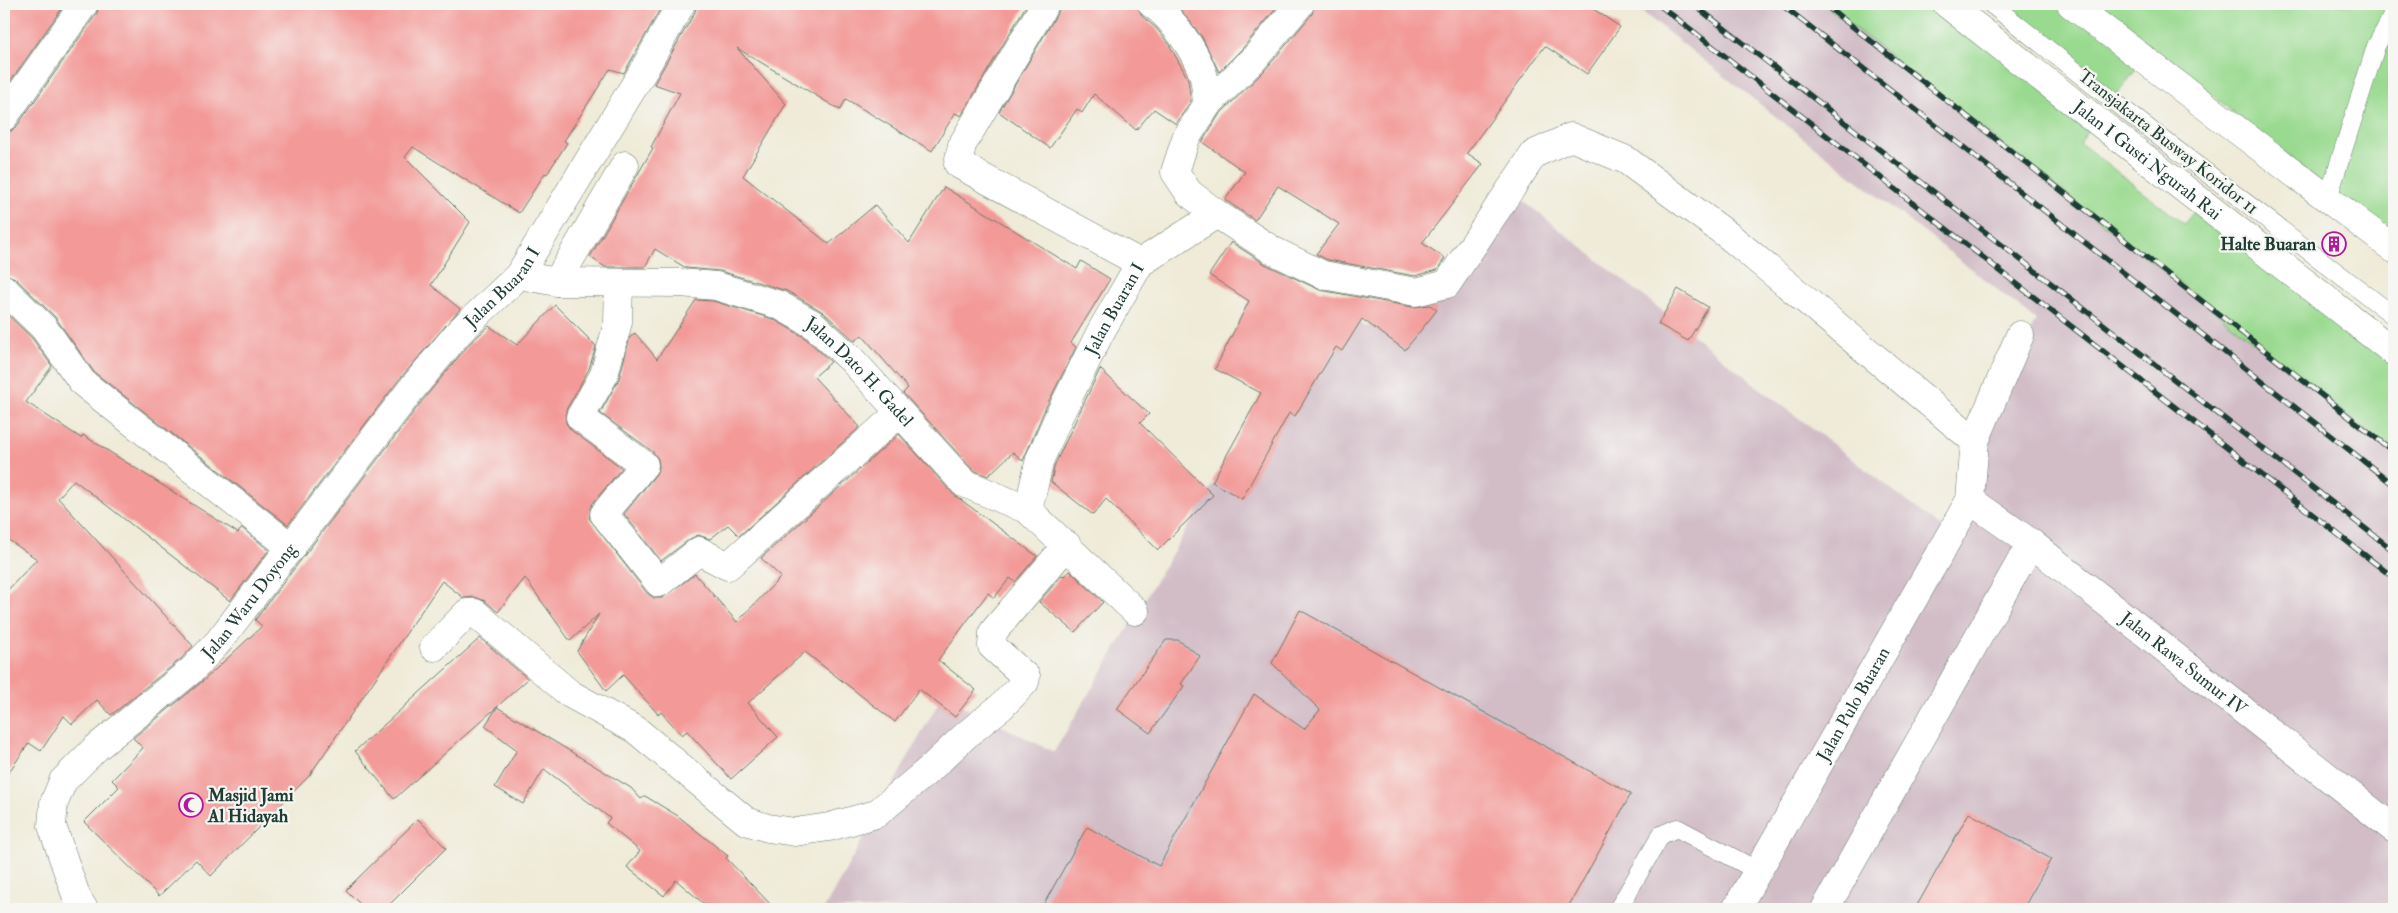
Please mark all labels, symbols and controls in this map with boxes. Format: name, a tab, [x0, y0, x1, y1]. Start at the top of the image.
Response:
street label: Transjakarta Busway Koridor 11	[2073, 64, 2263, 220]
street label: Jalan I Gusti Ngurah Rai	[2068, 94, 2226, 225]
building icon: Halte Buaran	[2321, 231, 2347, 257]
place label: Halte Buaran	[2220, 233, 2317, 256]
street label: Jalan Buaran I	[459, 242, 545, 333]
street label: Jalan Buaran I	[1079, 258, 1149, 360]
street label: Jalan Dato H. Gadel	[801, 310, 919, 432]
street label: Jalan Waru Doyong	[196, 537, 302, 665]
street label: Jalan Rawa Sumur IV	[2115, 606, 2253, 721]
street label: Jalan Pulo Buaran	[1811, 643, 1895, 766]
place label: Masjid Jami Al Hidayah	[207, 784, 294, 828]
mosque icon: Masjid Jami Al Hidayah	[178, 792, 204, 818]

